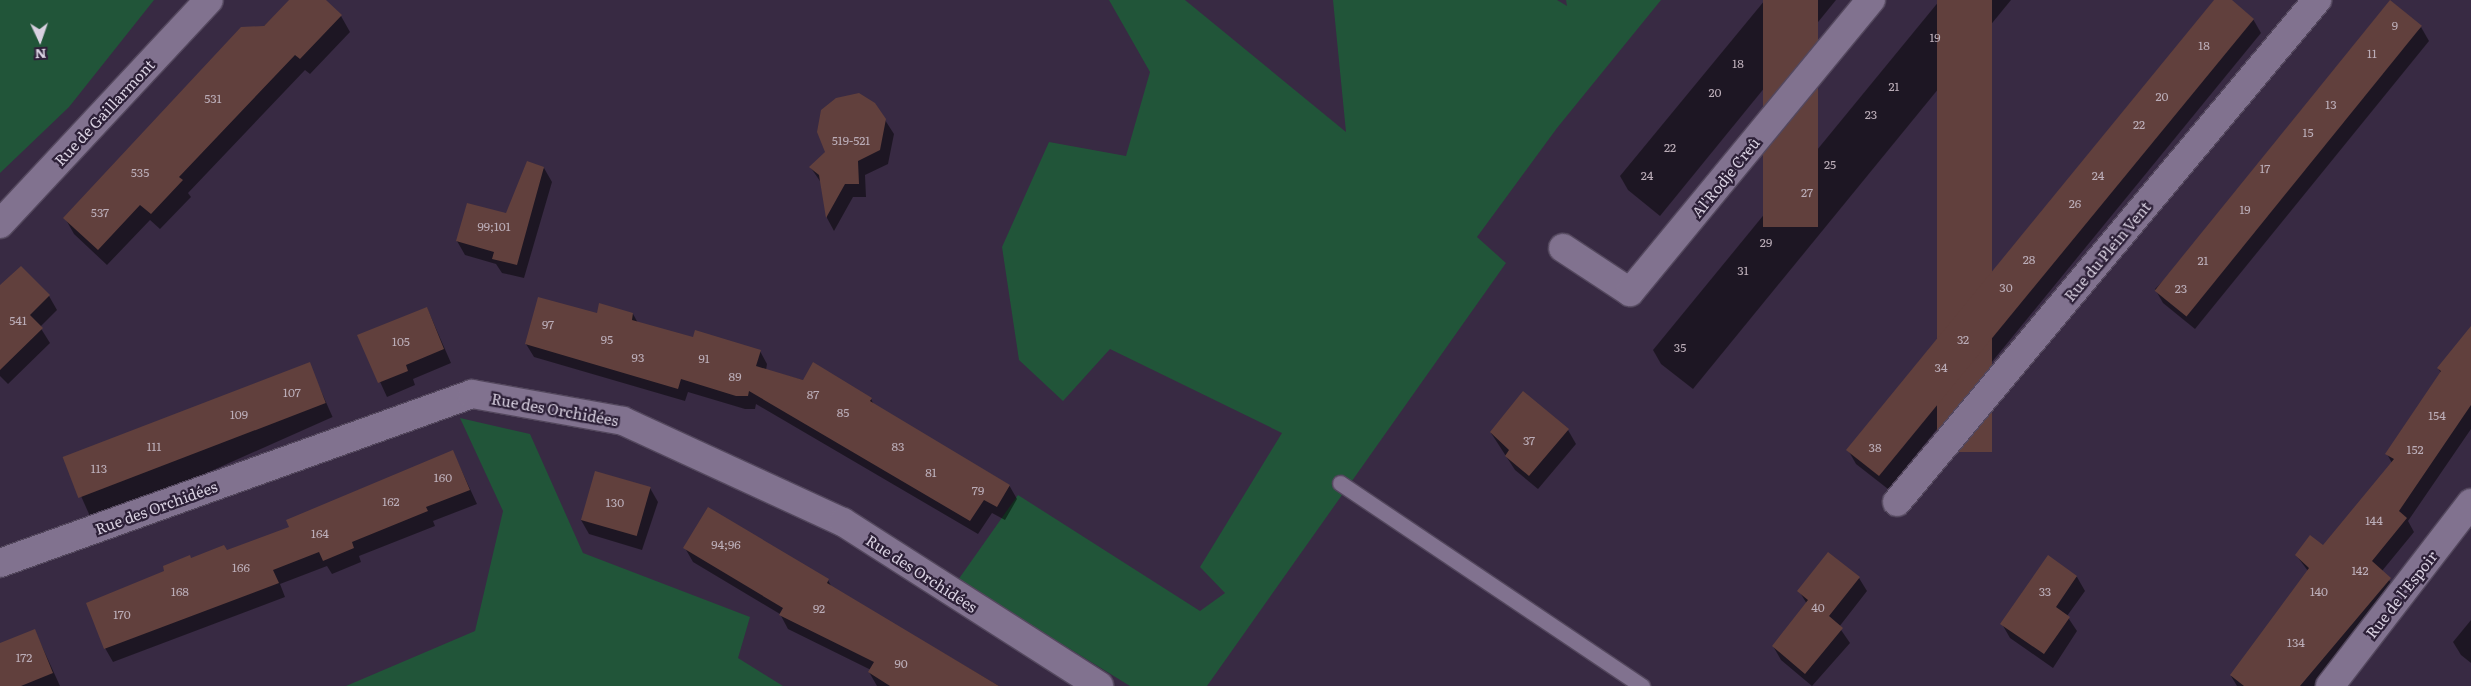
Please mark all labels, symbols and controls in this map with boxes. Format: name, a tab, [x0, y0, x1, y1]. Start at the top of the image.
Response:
north arrow	[15, 15, 65, 65]
house number: 9	[2392, 19, 2398, 33]
house number: 19	[1929, 31, 1941, 45]
house number: 18	[2198, 39, 2210, 53]
text: N	[34, 45, 47, 65]
house number: 11	[2367, 47, 2377, 61]
street label: Rue de Gaillarmont	[50, 55, 158, 169]
house number: 18	[1732, 57, 1744, 71]
house number: 21	[1889, 80, 1899, 94]
house number: 20	[1708, 86, 1722, 100]
house number: 20	[2155, 90, 2169, 104]
house number: 531	[204, 92, 222, 106]
house number: 13	[2325, 98, 2337, 112]
house number: 23	[1865, 108, 1877, 122]
house number: 22	[2133, 118, 2145, 132]
house number: 15	[2303, 126, 2313, 140]
street label: Al'Rodje Creû	[1687, 133, 1763, 221]
house number: 519-521	[832, 134, 870, 148]
house number: 22	[1664, 141, 1676, 155]
house number: 25	[1824, 158, 1836, 172]
house number: 17	[2260, 162, 2270, 176]
house number: 535	[131, 166, 149, 180]
house number: 24	[1641, 169, 1653, 183]
house number: 24	[2092, 169, 2104, 183]
house number: 27	[1801, 186, 1813, 200]
house number: 26	[2069, 197, 2081, 211]
street label: Rue du Plein Vent	[2060, 198, 2154, 304]
house number: 19	[2239, 203, 2251, 217]
house number: 537	[91, 206, 109, 220]
house number: 99;101	[477, 220, 511, 234]
house number: 29	[1760, 236, 1772, 250]
house number: 28	[2023, 253, 2035, 267]
house number: 21	[2198, 254, 2208, 268]
house number: 31	[1737, 264, 1749, 278]
house number: 30	[1999, 281, 2013, 295]
house number: 23	[2175, 282, 2187, 296]
house number: 541	[9, 314, 27, 328]
house number: 97	[542, 318, 554, 332]
house number: 95	[601, 333, 613, 347]
house number: 32	[1957, 333, 1969, 347]
house number: 105	[392, 335, 410, 349]
house number: 35	[1674, 341, 1686, 355]
house number: 93	[632, 351, 644, 365]
house number: 91	[698, 352, 710, 366]
house number: 34	[1934, 361, 1948, 375]
house number: 89	[729, 370, 741, 384]
house number: 107	[283, 386, 301, 400]
house number: 87	[807, 388, 819, 402]
street label: Rue des Orchidées	[490, 389, 620, 429]
house number: 85	[837, 406, 849, 420]
house number: 109	[230, 408, 248, 422]
house number: 154	[2428, 409, 2446, 423]
house number: 37	[1523, 434, 1535, 448]
house number: 111	[147, 440, 161, 454]
house number: 83	[891, 440, 905, 454]
house number: 38	[1868, 441, 1882, 455]
house number: 152	[2407, 443, 2423, 457]
house number: 113	[91, 462, 107, 476]
house number: 81	[925, 466, 937, 480]
house number: 160	[434, 471, 452, 485]
street label: Rue des Orchidées	[92, 477, 220, 537]
house number: 79	[972, 484, 984, 498]
house number: 162	[382, 495, 400, 509]
house number: 130	[606, 496, 624, 510]
house number: 144	[2365, 514, 2383, 528]
house number: 164	[311, 527, 329, 541]
street label: Rue des Orchidées	[863, 530, 981, 616]
house number: 94;96	[711, 538, 741, 552]
street label: Rue de l'Espoir	[2361, 547, 2441, 641]
house number: 166	[232, 561, 250, 575]
house number: 142	[2351, 564, 2369, 578]
house number: 168	[171, 585, 189, 599]
house number: 33	[2039, 585, 2051, 599]
house number: 140	[2310, 585, 2328, 599]
house number: 40	[1811, 601, 1825, 615]
house number: 92	[813, 602, 825, 616]
house number: 170	[113, 608, 131, 622]
house number: 134	[2287, 636, 2305, 650]
house number: 172	[16, 651, 32, 665]
house number: 90	[894, 657, 908, 671]

